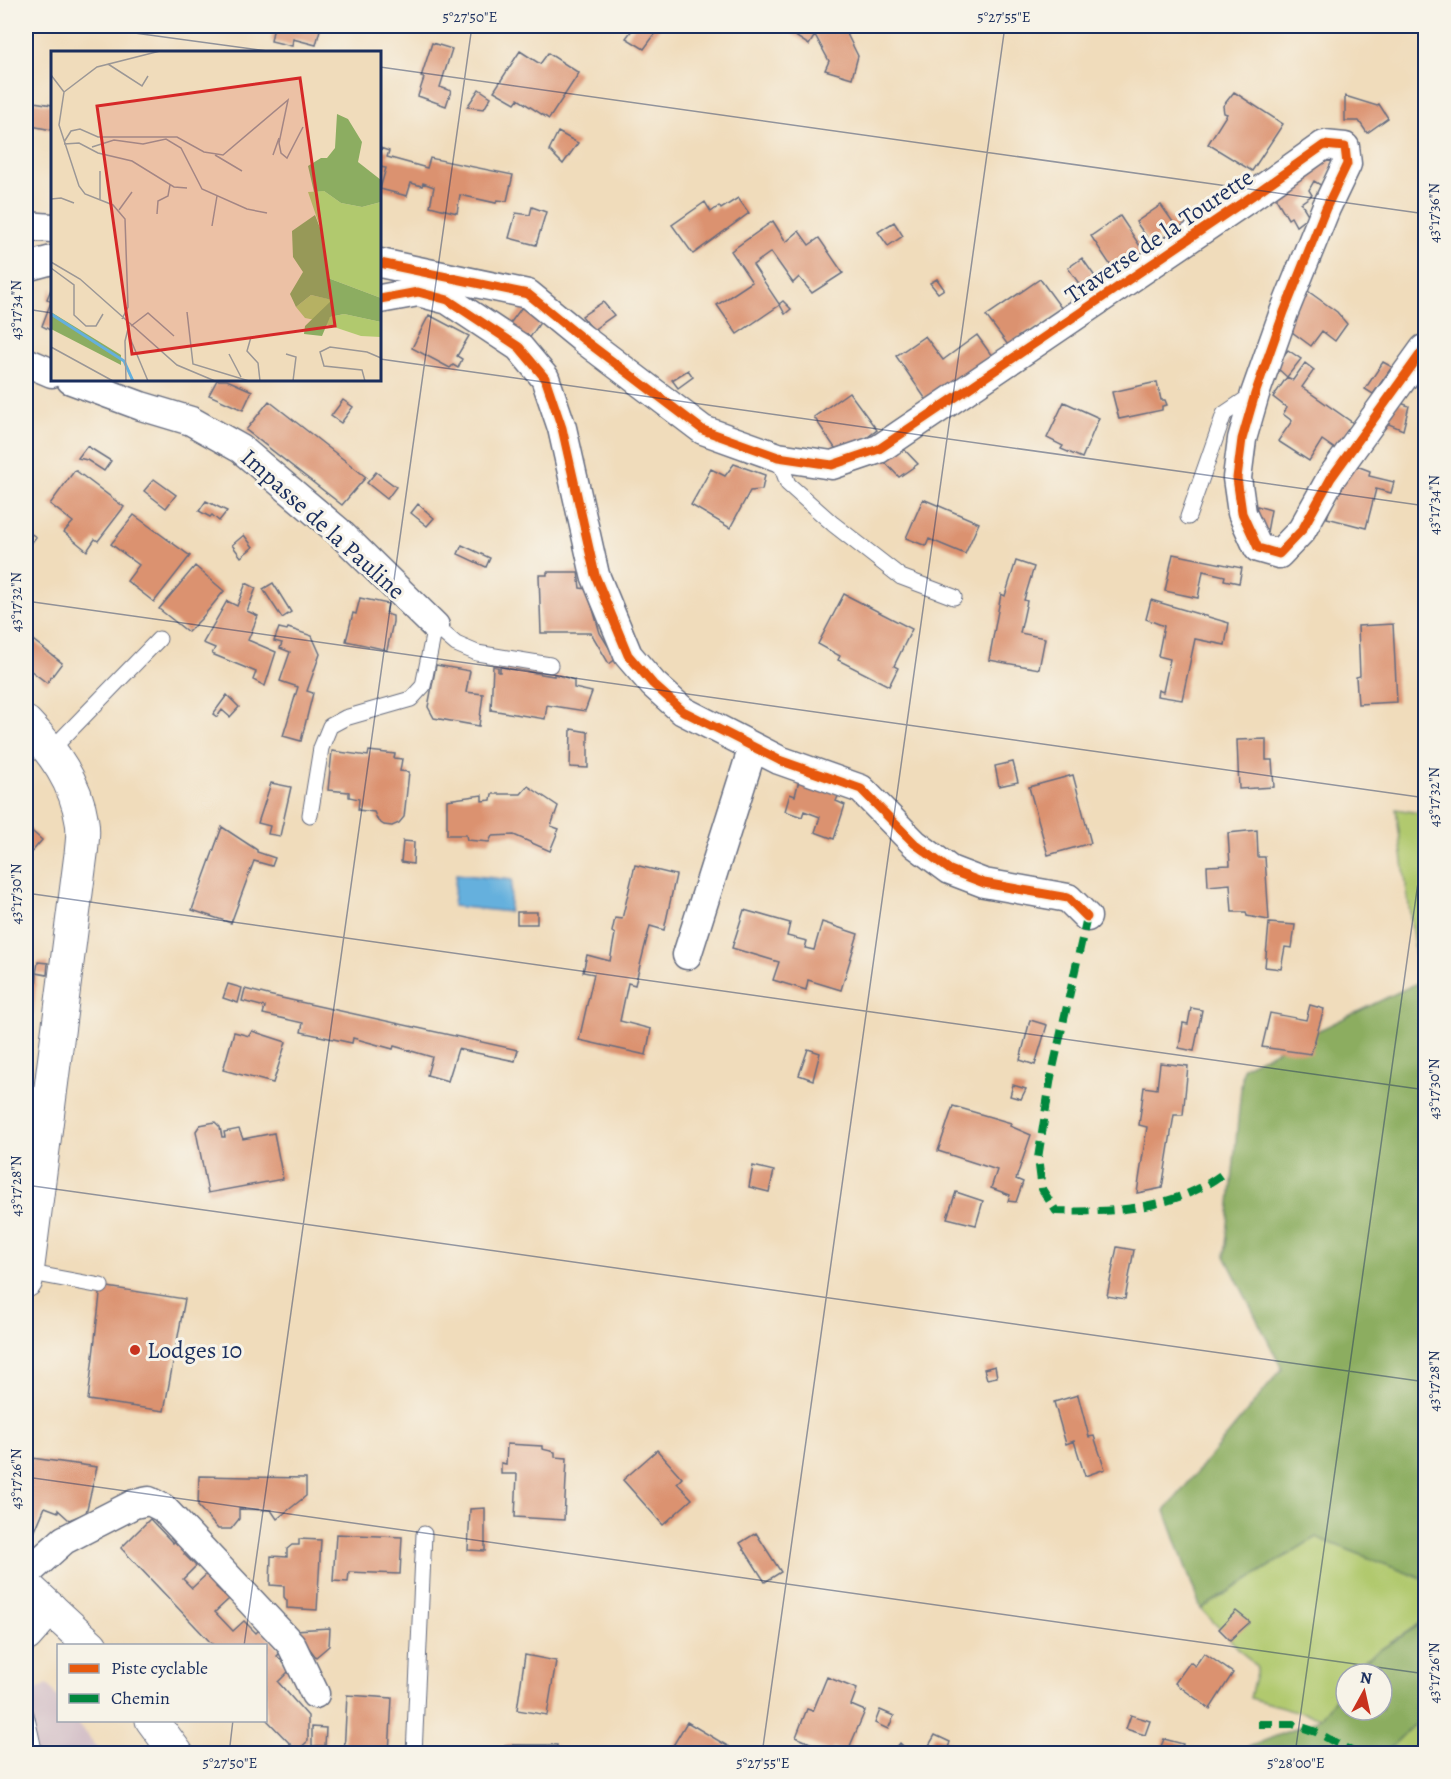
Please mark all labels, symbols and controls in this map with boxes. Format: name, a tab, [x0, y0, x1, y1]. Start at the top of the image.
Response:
text: 5°27'50"E	[443, 7, 497, 27]
text: 5°27'55"E	[977, 7, 1031, 27]
inset map	[51, 51, 381, 381]
street label: Traverse de la Tourette	[1059, 161, 1259, 311]
text: 43°17'36"N	[1424, 183, 1444, 243]
text: 43°17'34"N	[6, 280, 26, 340]
street label: Impasse de la Pauline	[234, 442, 412, 606]
text: 43°17'34"N	[1424, 475, 1444, 535]
text: 43°17'32"N	[6, 572, 26, 632]
text: 43°17'32"N	[1424, 767, 1444, 827]
text: 43°17'30"N	[6, 863, 26, 925]
text: 43°17'30"N	[1424, 1058, 1444, 1120]
text: 43°17'28"N	[6, 1155, 26, 1217]
place label: Lodges 10	[147, 1334, 242, 1366]
marker: Lodges 10	[128, 1343, 142, 1357]
text: 43°17'28"N	[1424, 1350, 1444, 1412]
text: 43°17'26"N	[6, 1448, 26, 1509]
text: 43°17'26"N	[1424, 1642, 1444, 1703]
legend	[57, 1644, 267, 1722]
text: Piste cyclable	[111, 1656, 208, 1680]
north arrow	[1334, 1662, 1394, 1722]
text: N	[1359, 1666, 1374, 1690]
text: Chemin	[111, 1686, 170, 1710]
text: 5°27'50"E	[203, 1753, 257, 1773]
text: 5°27'55"E	[736, 1753, 790, 1773]
text: 5°28'00"E	[1267, 1753, 1325, 1773]

